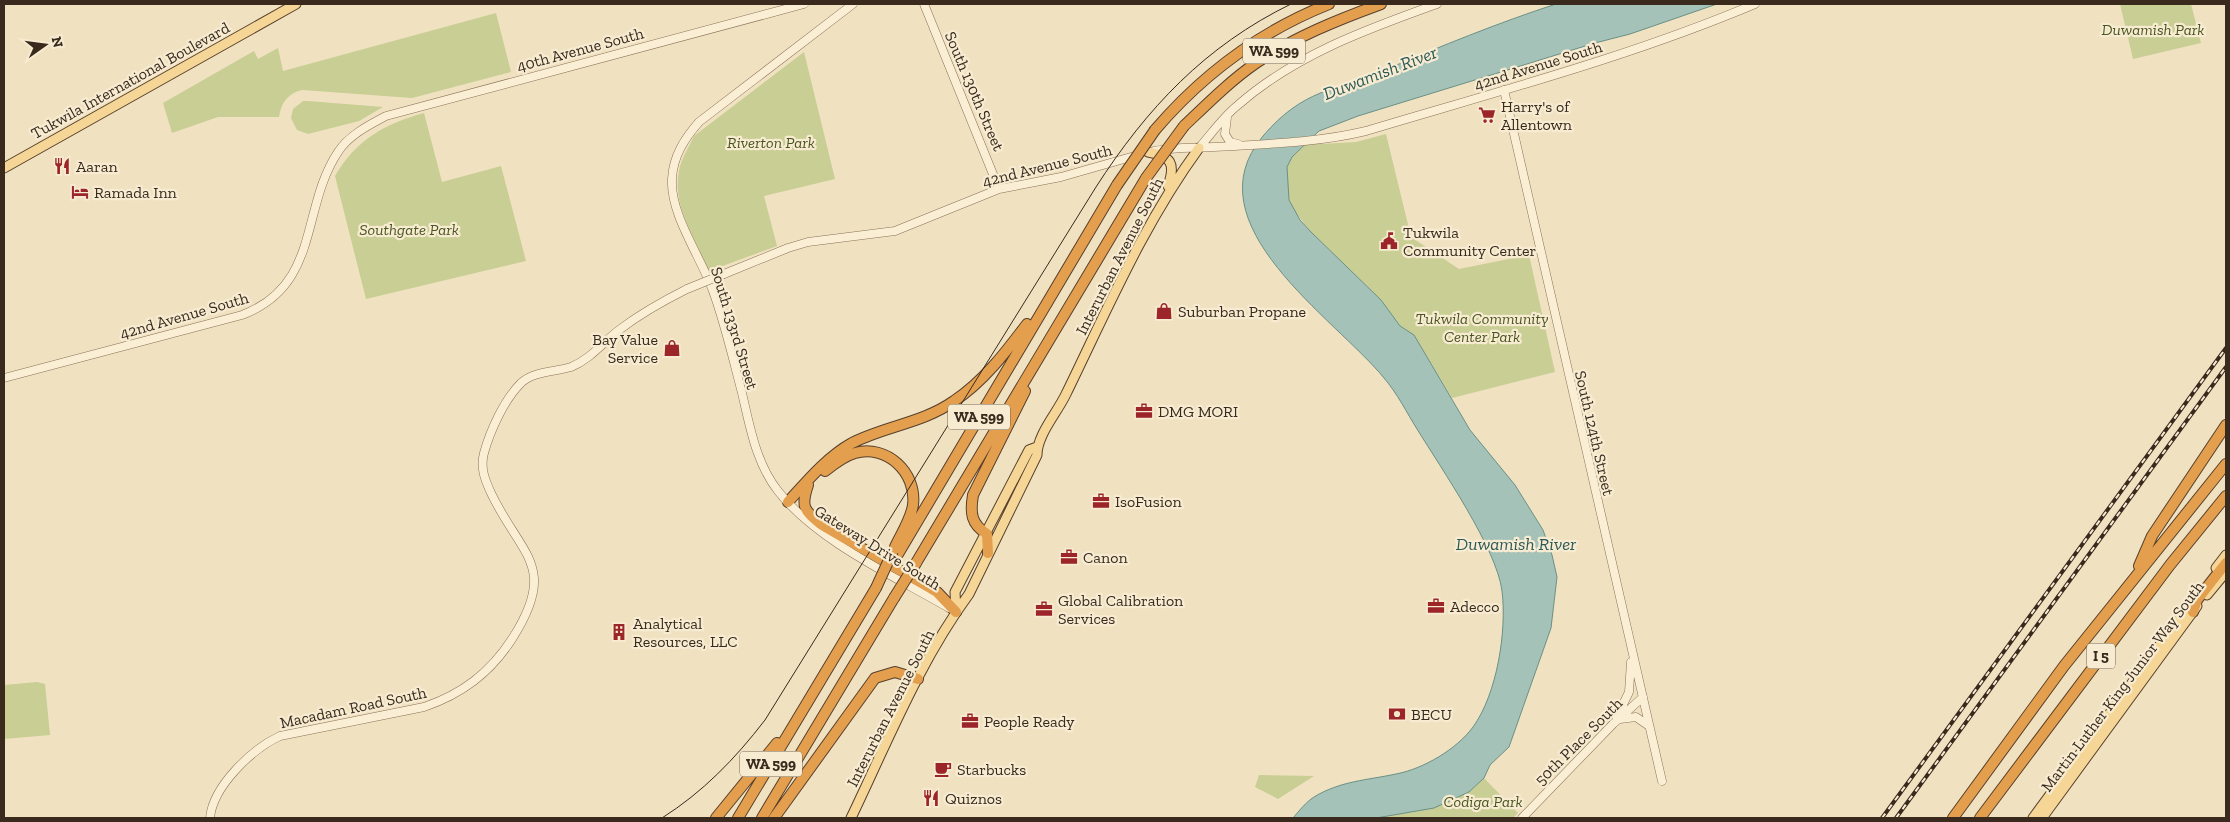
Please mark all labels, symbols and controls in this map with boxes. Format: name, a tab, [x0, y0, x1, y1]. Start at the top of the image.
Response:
street label: Tukwila International Boulevard	[28, 18, 233, 143]
north arrow	[20, 20, 70, 70]
park label: Duwamish Park	[2102, 20, 2204, 39]
street label: 40th Avenue South	[515, 23, 646, 76]
street label: South 130th Street	[941, 29, 1008, 154]
text: N	[48, 35, 67, 50]
street label: 42nd Avenue South	[1472, 37, 1605, 94]
road number: WA 599	[1243, 38, 1305, 64]
water label: Duwamish River	[1320, 41, 1441, 105]
place label: Harry's of Allentown	[1501, 97, 1573, 134]
supermarket icon: Harry's of Allentown	[1477, 105, 1497, 125]
park label: Riverton Park	[727, 133, 815, 152]
street label: 42nd Avenue South	[980, 140, 1114, 191]
restaurant icon: Aaran	[52, 156, 72, 176]
place label: Aaran	[76, 157, 119, 176]
street label: Interurban Avenue South	[1072, 174, 1167, 338]
hotel icon: Ramada Inn	[70, 182, 90, 202]
place label: Ramada Inn	[94, 183, 178, 202]
park label: Southgate Park	[359, 220, 459, 239]
place label: Tukwila Community Center	[1403, 223, 1537, 260]
public building icon: Tukwila Community Center	[1379, 231, 1399, 251]
street label: South 133rd Street	[707, 265, 762, 392]
street label: 42nd Avenue South	[118, 288, 251, 343]
shop icon: Suburban Propane	[1154, 301, 1174, 321]
place label: Suburban Propane	[1178, 302, 1306, 321]
park label: Tukwila Community Center Park	[1416, 309, 1549, 346]
place label: Bay Value Service	[592, 330, 658, 367]
shop icon: Bay Value Service	[662, 338, 682, 358]
street label: South 124th Street	[1571, 369, 1618, 497]
office icon: DMG MORI	[1134, 401, 1154, 421]
place label: DMG MORI	[1158, 402, 1238, 421]
road number: WA 599	[948, 404, 1010, 430]
office icon: IsoFusion	[1091, 491, 1111, 511]
place label: IsoFusion	[1115, 492, 1182, 511]
street label: Gateway Drive South	[811, 501, 944, 594]
water label: Duwamish River	[1456, 533, 1577, 555]
office icon: Canon	[1059, 547, 1079, 567]
place label: Canon	[1083, 548, 1128, 567]
street label: Martin Luther King Junior Way South	[2037, 577, 2208, 795]
place label: Global Calibration Services	[1058, 591, 1184, 628]
office icon: Adecco	[1426, 596, 1446, 616]
place label: Adecco	[1450, 597, 1499, 616]
office icon: Global Calibration Services	[1034, 599, 1054, 619]
place label: Analytical Resources, LLC	[633, 614, 738, 651]
building icon: Analytical Resources, LLC	[609, 622, 629, 642]
street label: Interurban Avenue South	[843, 626, 938, 790]
road number: I 5	[2087, 644, 2115, 668]
street label: Macadam Road South	[278, 683, 428, 732]
street label: 50th Place South	[1531, 694, 1626, 789]
bank icon: BECU	[1387, 704, 1407, 724]
place label: BECU	[1411, 705, 1452, 724]
office icon: People Ready	[960, 711, 980, 731]
place label: People Ready	[984, 712, 1075, 731]
road number: WA 599	[740, 752, 802, 776]
cafe icon: Starbucks	[933, 759, 953, 779]
place label: Starbucks	[957, 760, 1026, 779]
restaurant icon: Quiznos	[921, 788, 941, 808]
place label: Quiznos	[945, 789, 1002, 808]
park label: Codiga Park	[1443, 792, 1523, 811]

